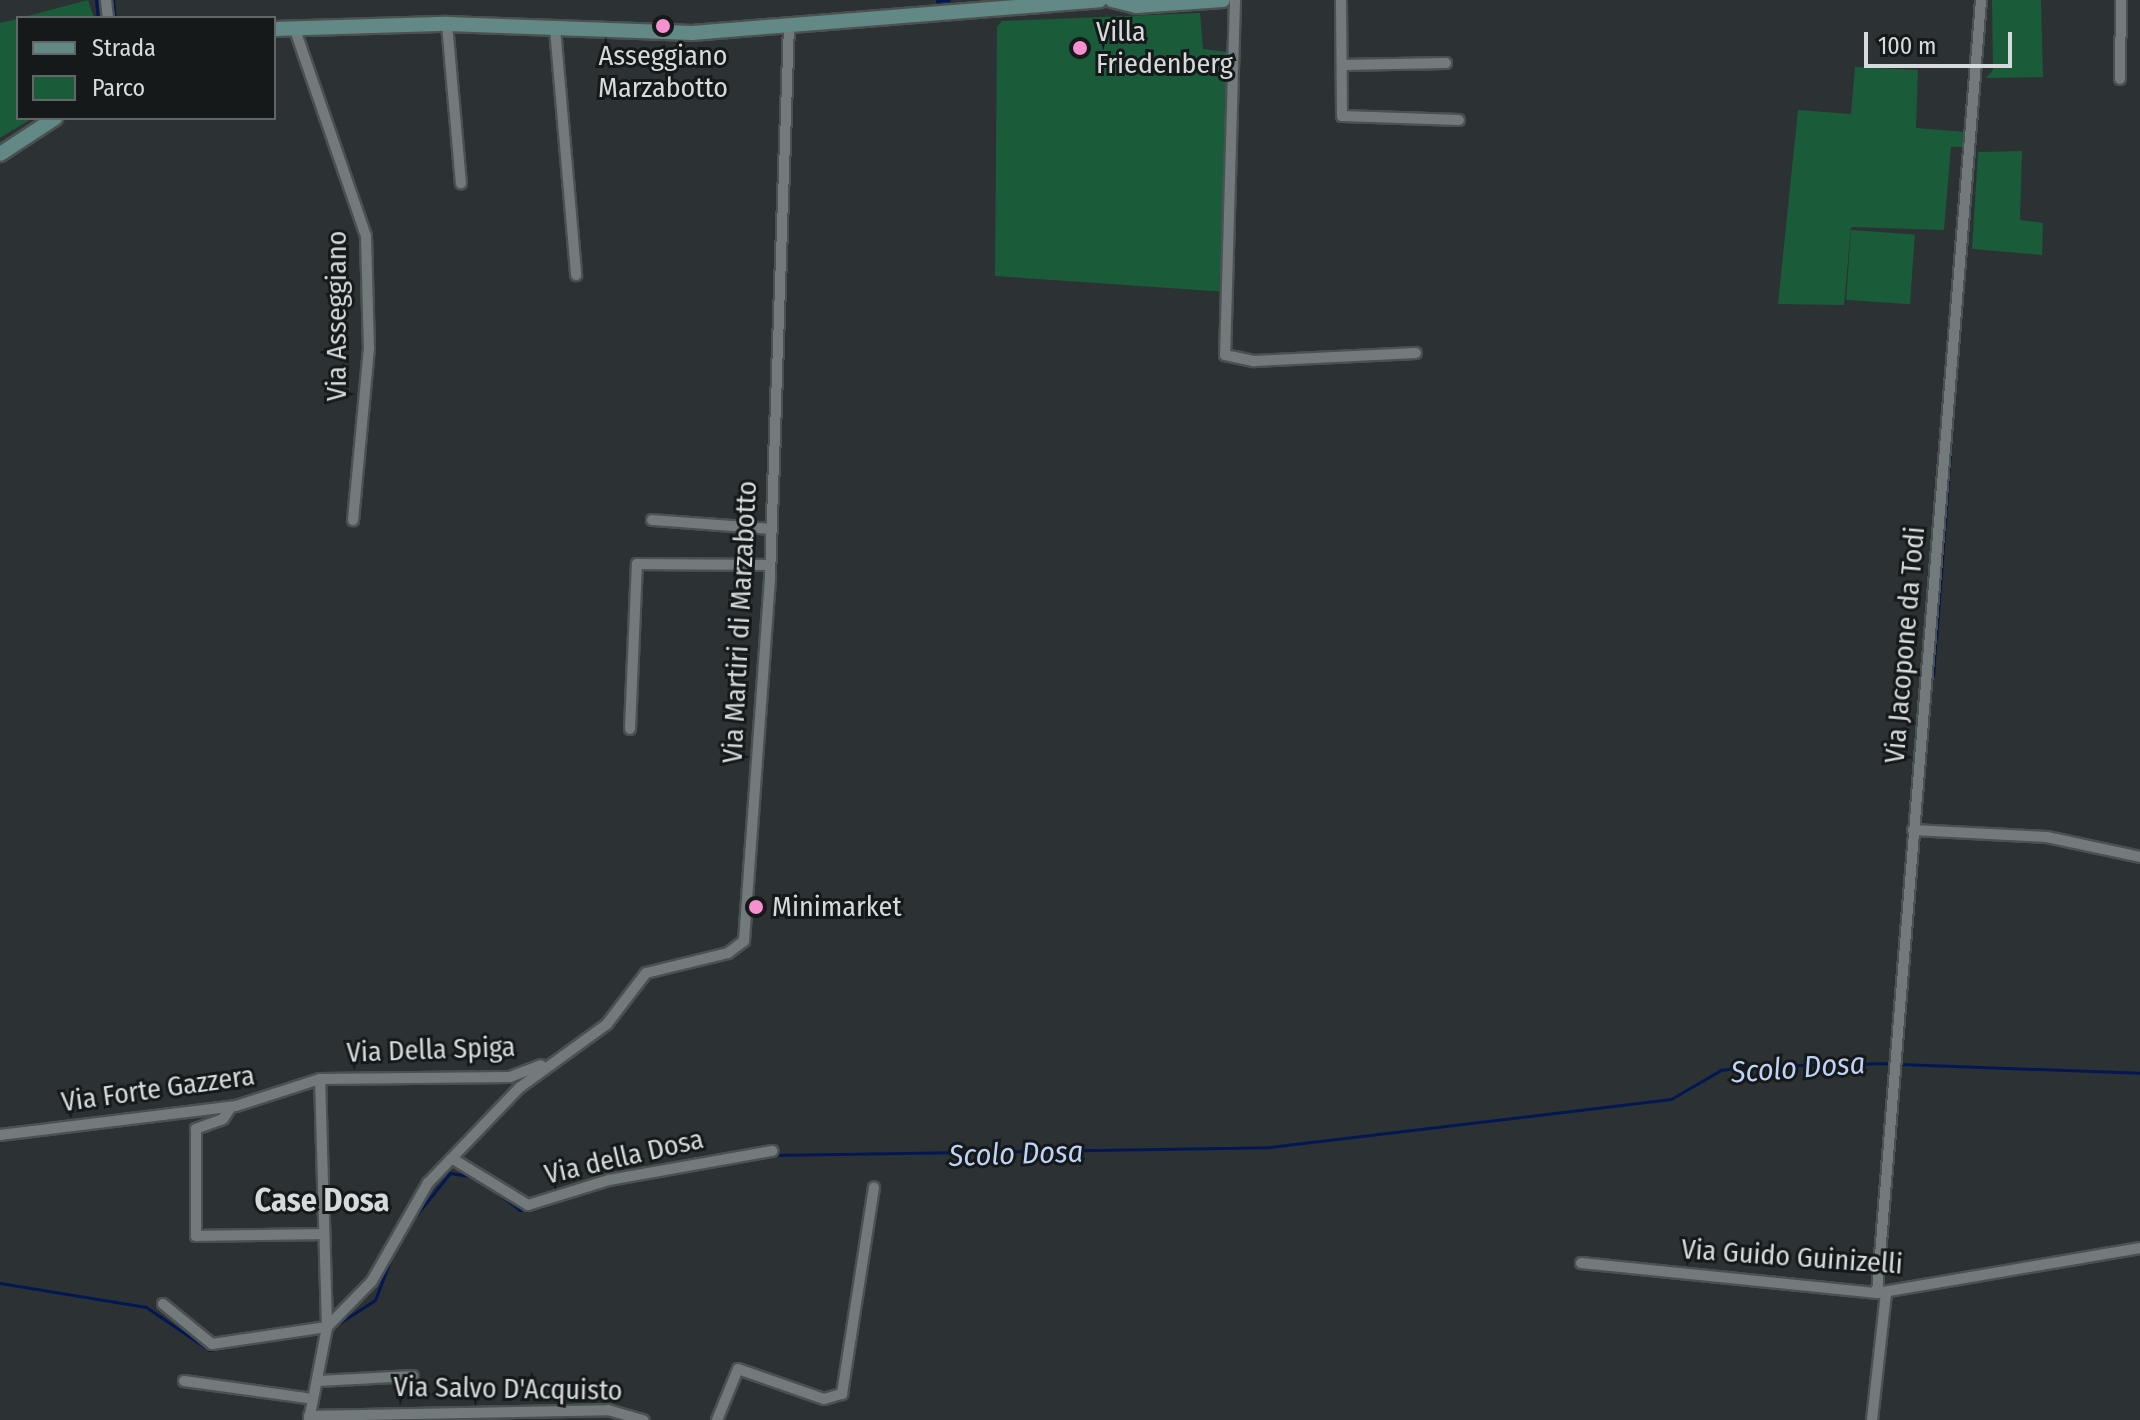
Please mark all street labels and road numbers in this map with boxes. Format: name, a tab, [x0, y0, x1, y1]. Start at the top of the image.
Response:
street label: Via Asseggiano	[320, 231, 354, 401]
street label: Via Martiri di Marzabotto	[716, 480, 764, 764]
street label: Via Jacopone da Todi	[1878, 525, 1932, 765]
street label: Via Della Spiga	[346, 1030, 516, 1070]
street label: Via Forte Gazzera	[59, 1059, 257, 1119]
street label: Via della Dosa	[541, 1122, 707, 1192]
street label: Via Guido Guinizelli	[1680, 1233, 1904, 1281]
street label: Via Salvo D'Acquisto	[393, 1370, 623, 1408]

